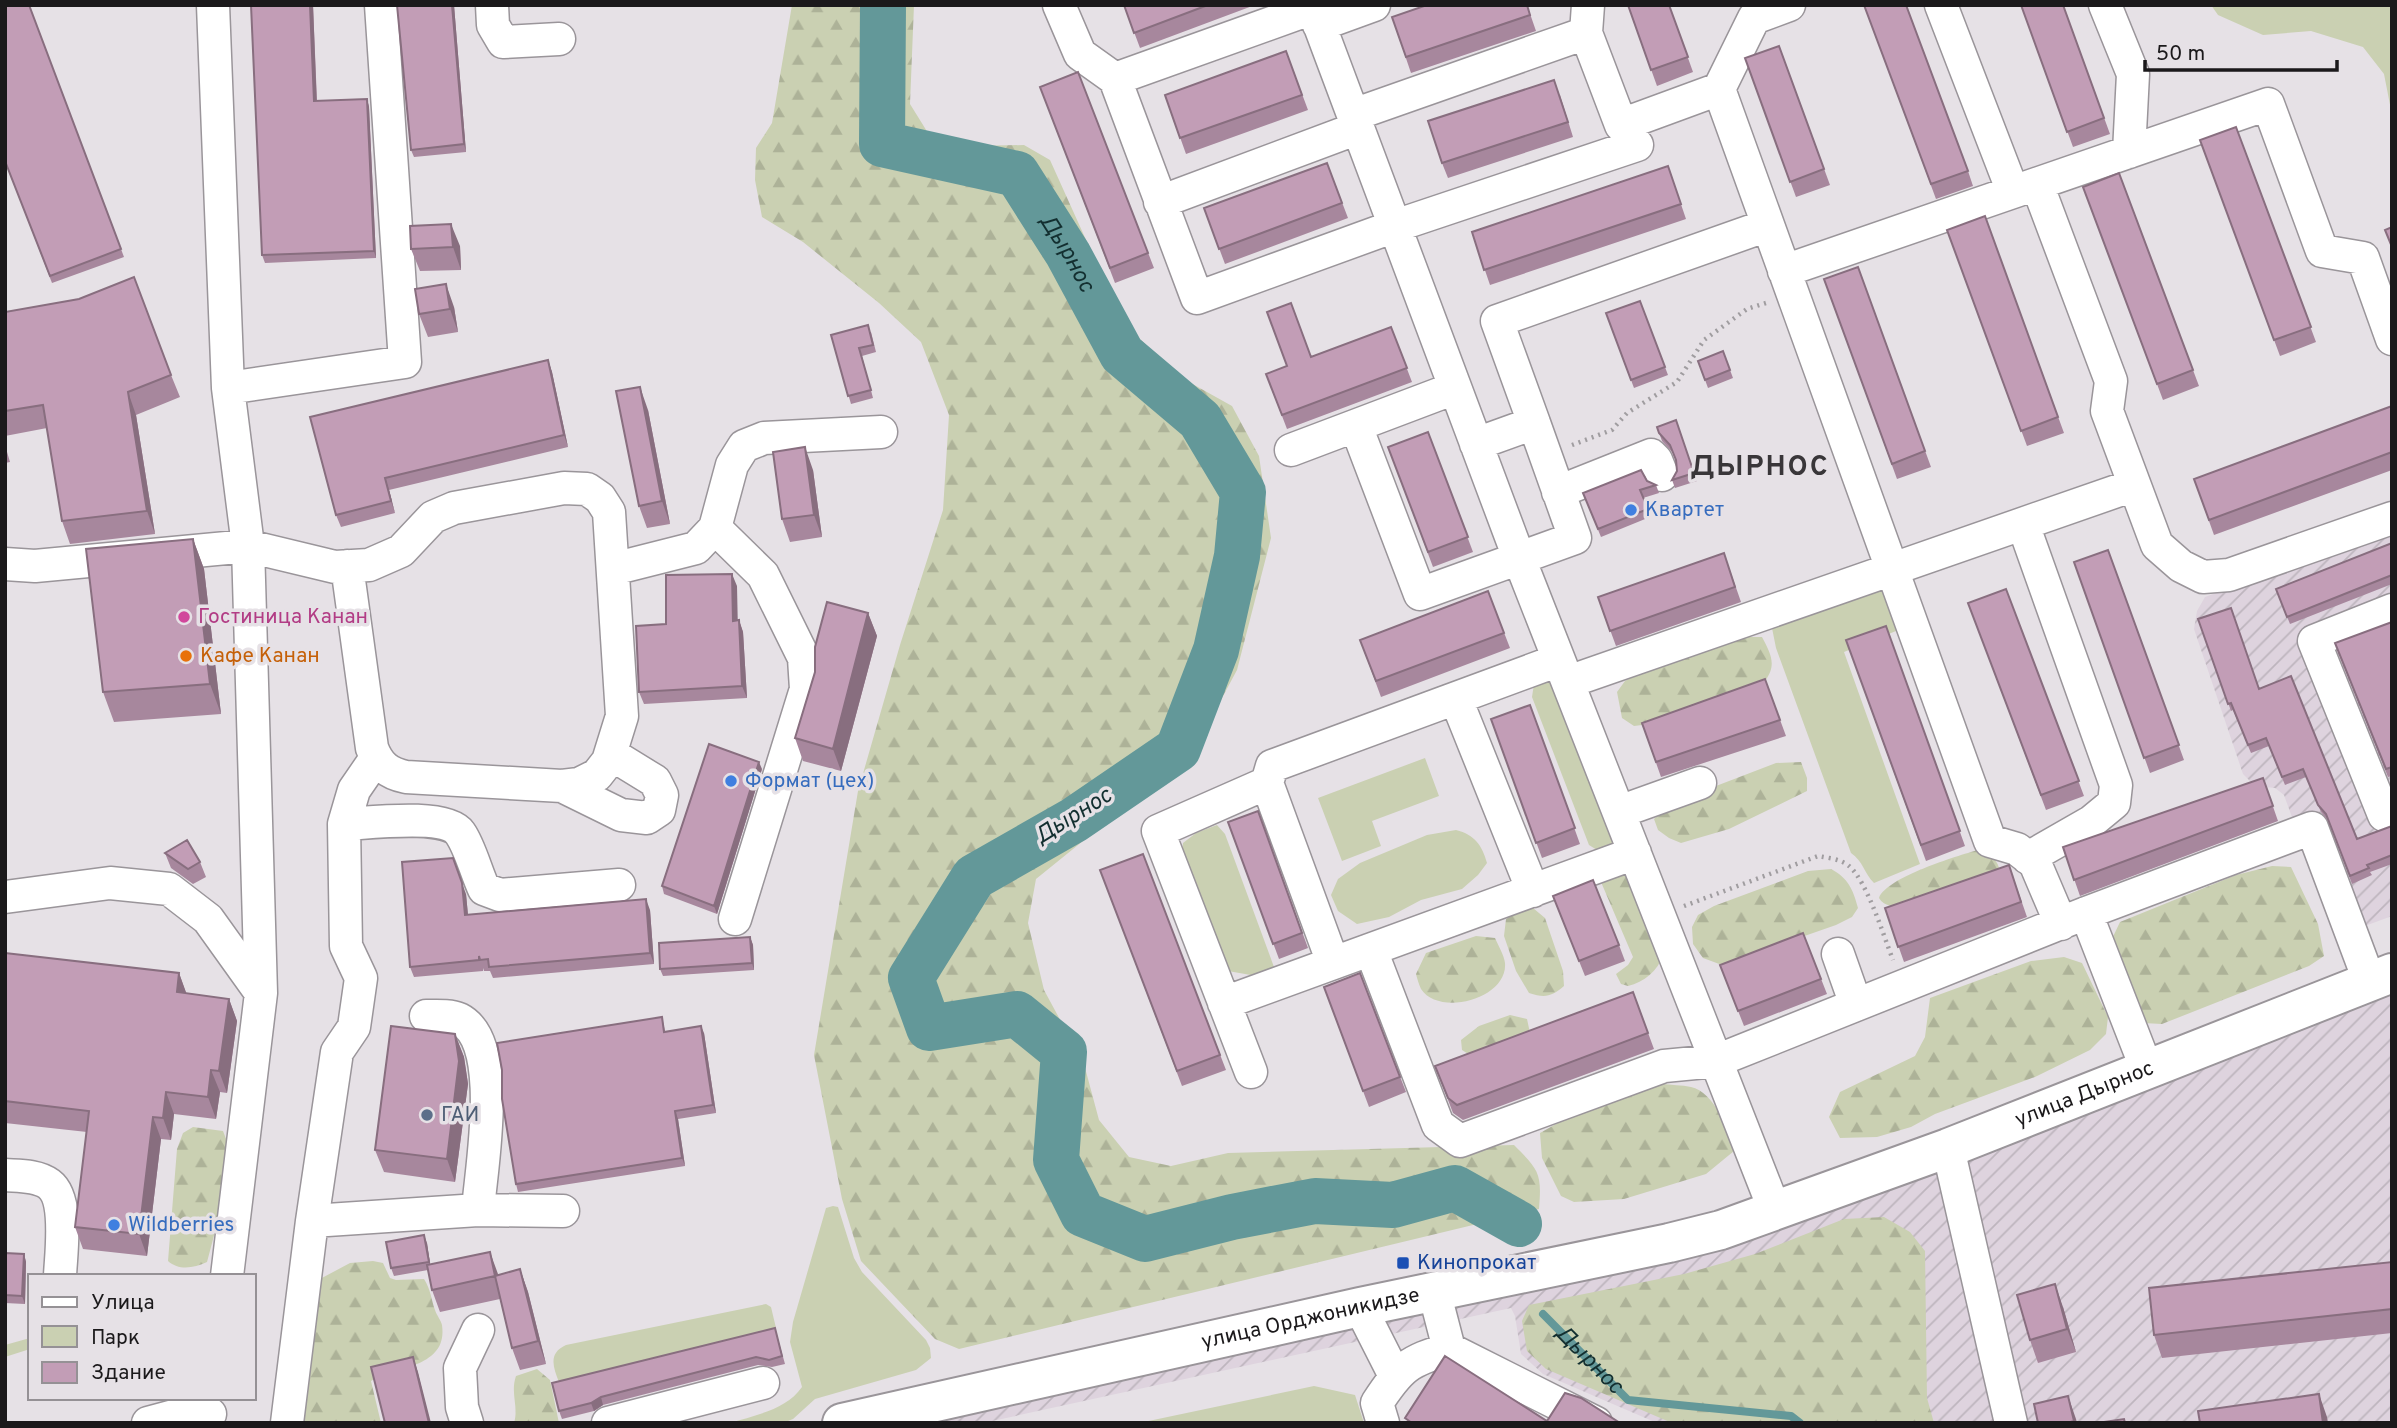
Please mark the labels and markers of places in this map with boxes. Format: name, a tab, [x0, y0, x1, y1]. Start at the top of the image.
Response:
place label: Квартет	[1645, 497, 1724, 524]
marker: Квартет	[1623, 502, 1639, 518]
place label: Гостиница Канан	[198, 604, 368, 631]
marker: Гостиница Канан	[176, 609, 192, 625]
place label: Кафе Канан	[200, 643, 320, 670]
marker: Кафе Канан	[178, 648, 194, 664]
place label: Формат (цех)	[745, 768, 874, 795]
marker: Формат (цех)	[723, 773, 739, 789]
place label: ГАИ	[441, 1102, 479, 1129]
marker: ГАИ	[419, 1107, 435, 1123]
place label: Wildberries	[128, 1212, 234, 1239]
marker: Wildberries	[106, 1217, 122, 1233]
place label: Кинопрокат	[1417, 1250, 1537, 1277]
marker: Кинопрокат	[1395, 1255, 1411, 1271]

